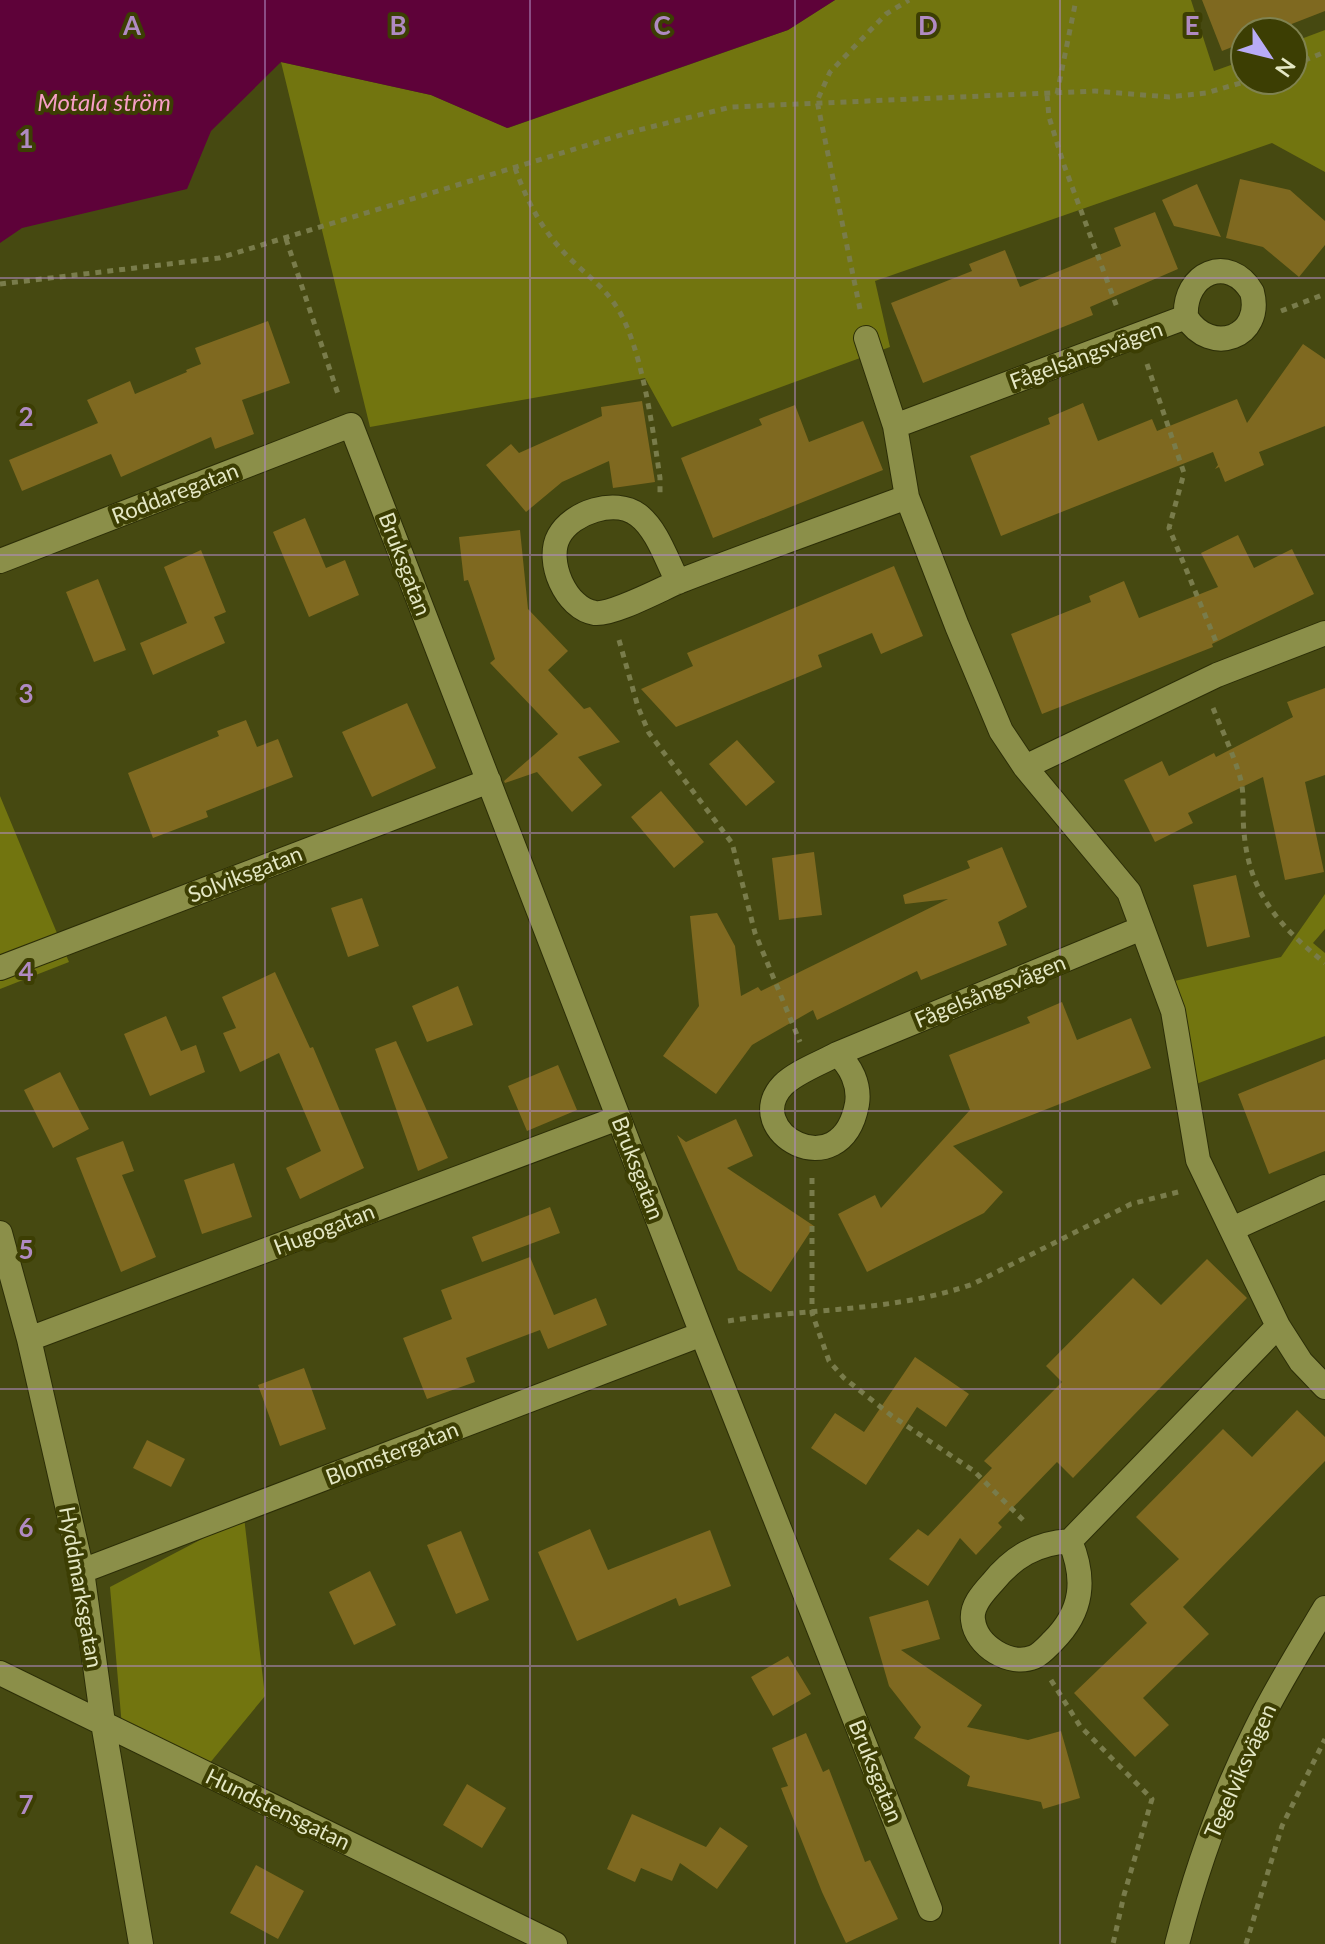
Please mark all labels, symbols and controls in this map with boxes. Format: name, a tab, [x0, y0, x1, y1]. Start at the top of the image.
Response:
text: A	[122, 9, 142, 41]
text: B	[389, 9, 407, 41]
text: C	[653, 9, 671, 41]
text: D	[918, 9, 938, 41]
text: E	[1185, 9, 1199, 41]
north arrow	[1229, 16, 1309, 96]
text: N	[1270, 53, 1302, 82]
water label: Motala ström	[37, 87, 171, 116]
text: 1	[18, 122, 34, 154]
street label: Fågelsångsvägen	[1006, 314, 1166, 395]
text: 2	[18, 400, 34, 432]
street label: Roddaregatan	[108, 456, 242, 529]
street label: Bruksgatan	[373, 508, 437, 619]
text: 3	[18, 677, 34, 709]
street label: Solviksgatan	[184, 839, 306, 908]
street label: Fågelsångsvägen	[910, 948, 1069, 1033]
text: 4	[18, 955, 34, 987]
street label: Bruksgatan	[606, 1112, 670, 1223]
street label: Hugogatan	[270, 1197, 378, 1260]
text: 5	[18, 1233, 34, 1265]
street label: Blomstergatan	[322, 1415, 462, 1490]
street label: Hyddmarksgatan	[54, 1504, 109, 1670]
text: 6	[18, 1511, 34, 1543]
street label: Tegelviksvägen	[1198, 1699, 1281, 1842]
street label: Bruksgatan	[844, 1716, 909, 1826]
street label: Hundstensgatan	[202, 1762, 355, 1855]
text: 7	[18, 1788, 34, 1820]

